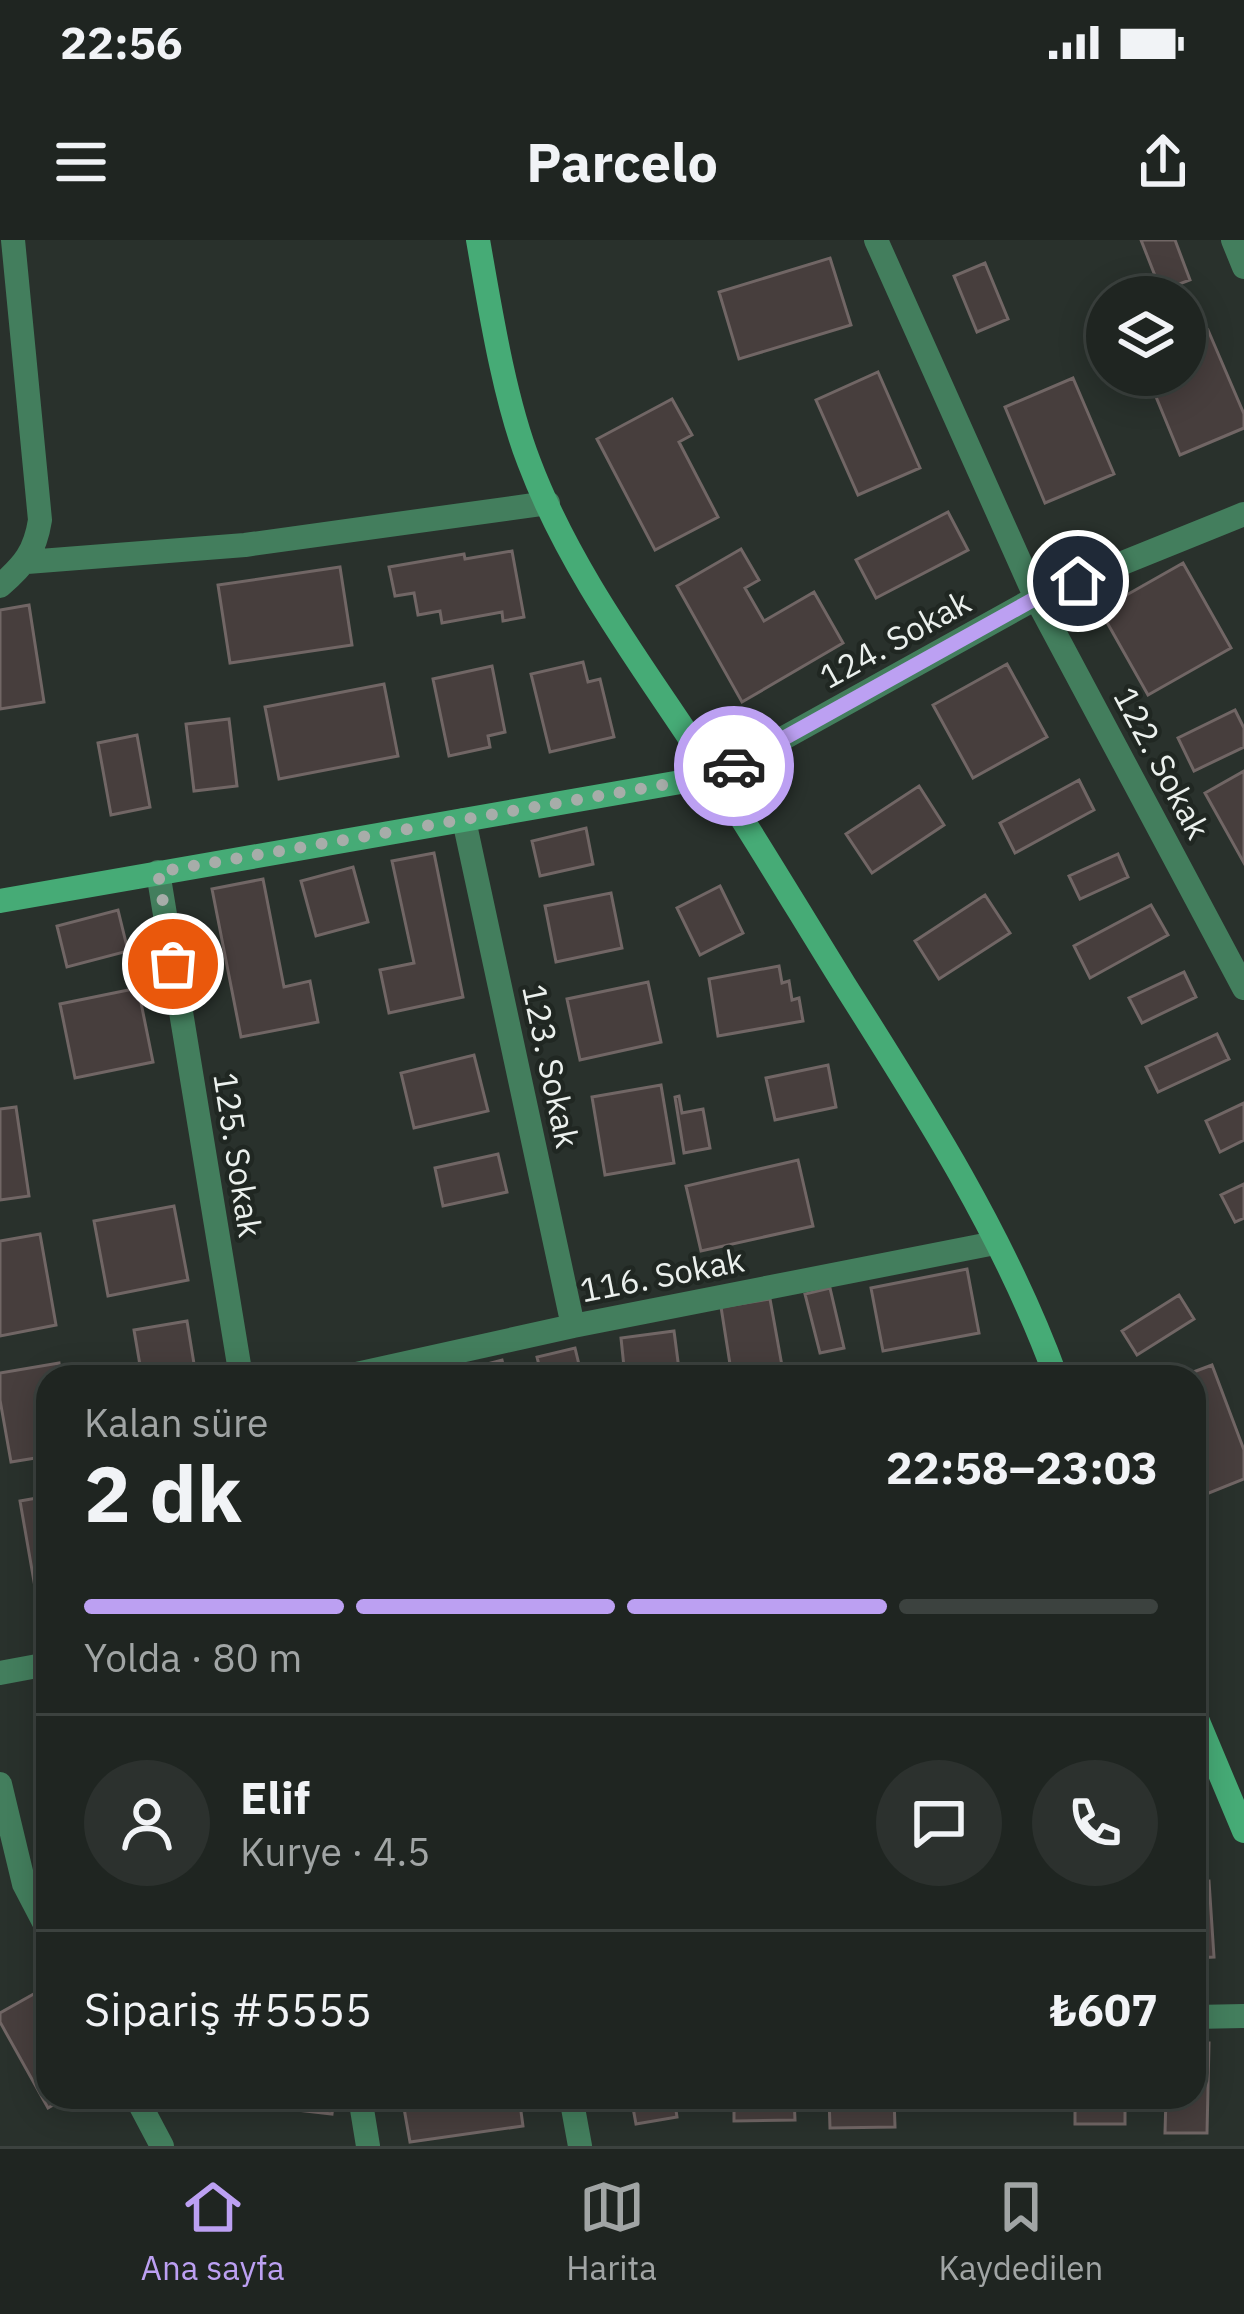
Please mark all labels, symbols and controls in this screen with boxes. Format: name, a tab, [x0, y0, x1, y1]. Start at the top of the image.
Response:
text: 22:56	[60, 13, 183, 71]
text: Parcelo	[526, 127, 718, 197]
icon: menu	[48, 129, 114, 195]
icon: share	[1130, 129, 1196, 195]
map controls	[1086, 276, 1206, 396]
button: layers	[1086, 276, 1206, 396]
pin	[1027, 530, 1129, 632]
icon: home	[1045, 548, 1111, 614]
street label: 124. Sokak	[812, 580, 978, 698]
street label: 122. Sokak	[1104, 679, 1220, 846]
courier	[674, 706, 794, 826]
icon: car	[701, 733, 767, 799]
pin	[122, 913, 224, 1015]
icon: bag	[140, 931, 206, 997]
street label: 123. Sokak	[513, 980, 590, 1152]
street label: 125. Sokak	[204, 1070, 273, 1240]
street label: 116. Sokak	[576, 1238, 748, 1311]
text: Kalan süre	[84, 1397, 268, 1448]
text: 22:58–23:03	[886, 1438, 1158, 1496]
text: 2 dk	[84, 1442, 242, 1543]
text: Yolda · 80 m	[84, 1632, 302, 1683]
button: person	[84, 1760, 210, 1886]
button: chat	[876, 1760, 1002, 1886]
button: phone	[1032, 1760, 1158, 1886]
text: Elif	[240, 1768, 310, 1826]
text: Kurye · 4.5	[240, 1826, 430, 1877]
text: Sipariş #5555	[84, 1980, 372, 2038]
text: ₺607	[1050, 1980, 1158, 2038]
tab: Ana sayfa	[141, 2174, 285, 2289]
tab: Harita	[566, 2174, 657, 2289]
tab: Kaydedilen	[938, 2174, 1103, 2289]

